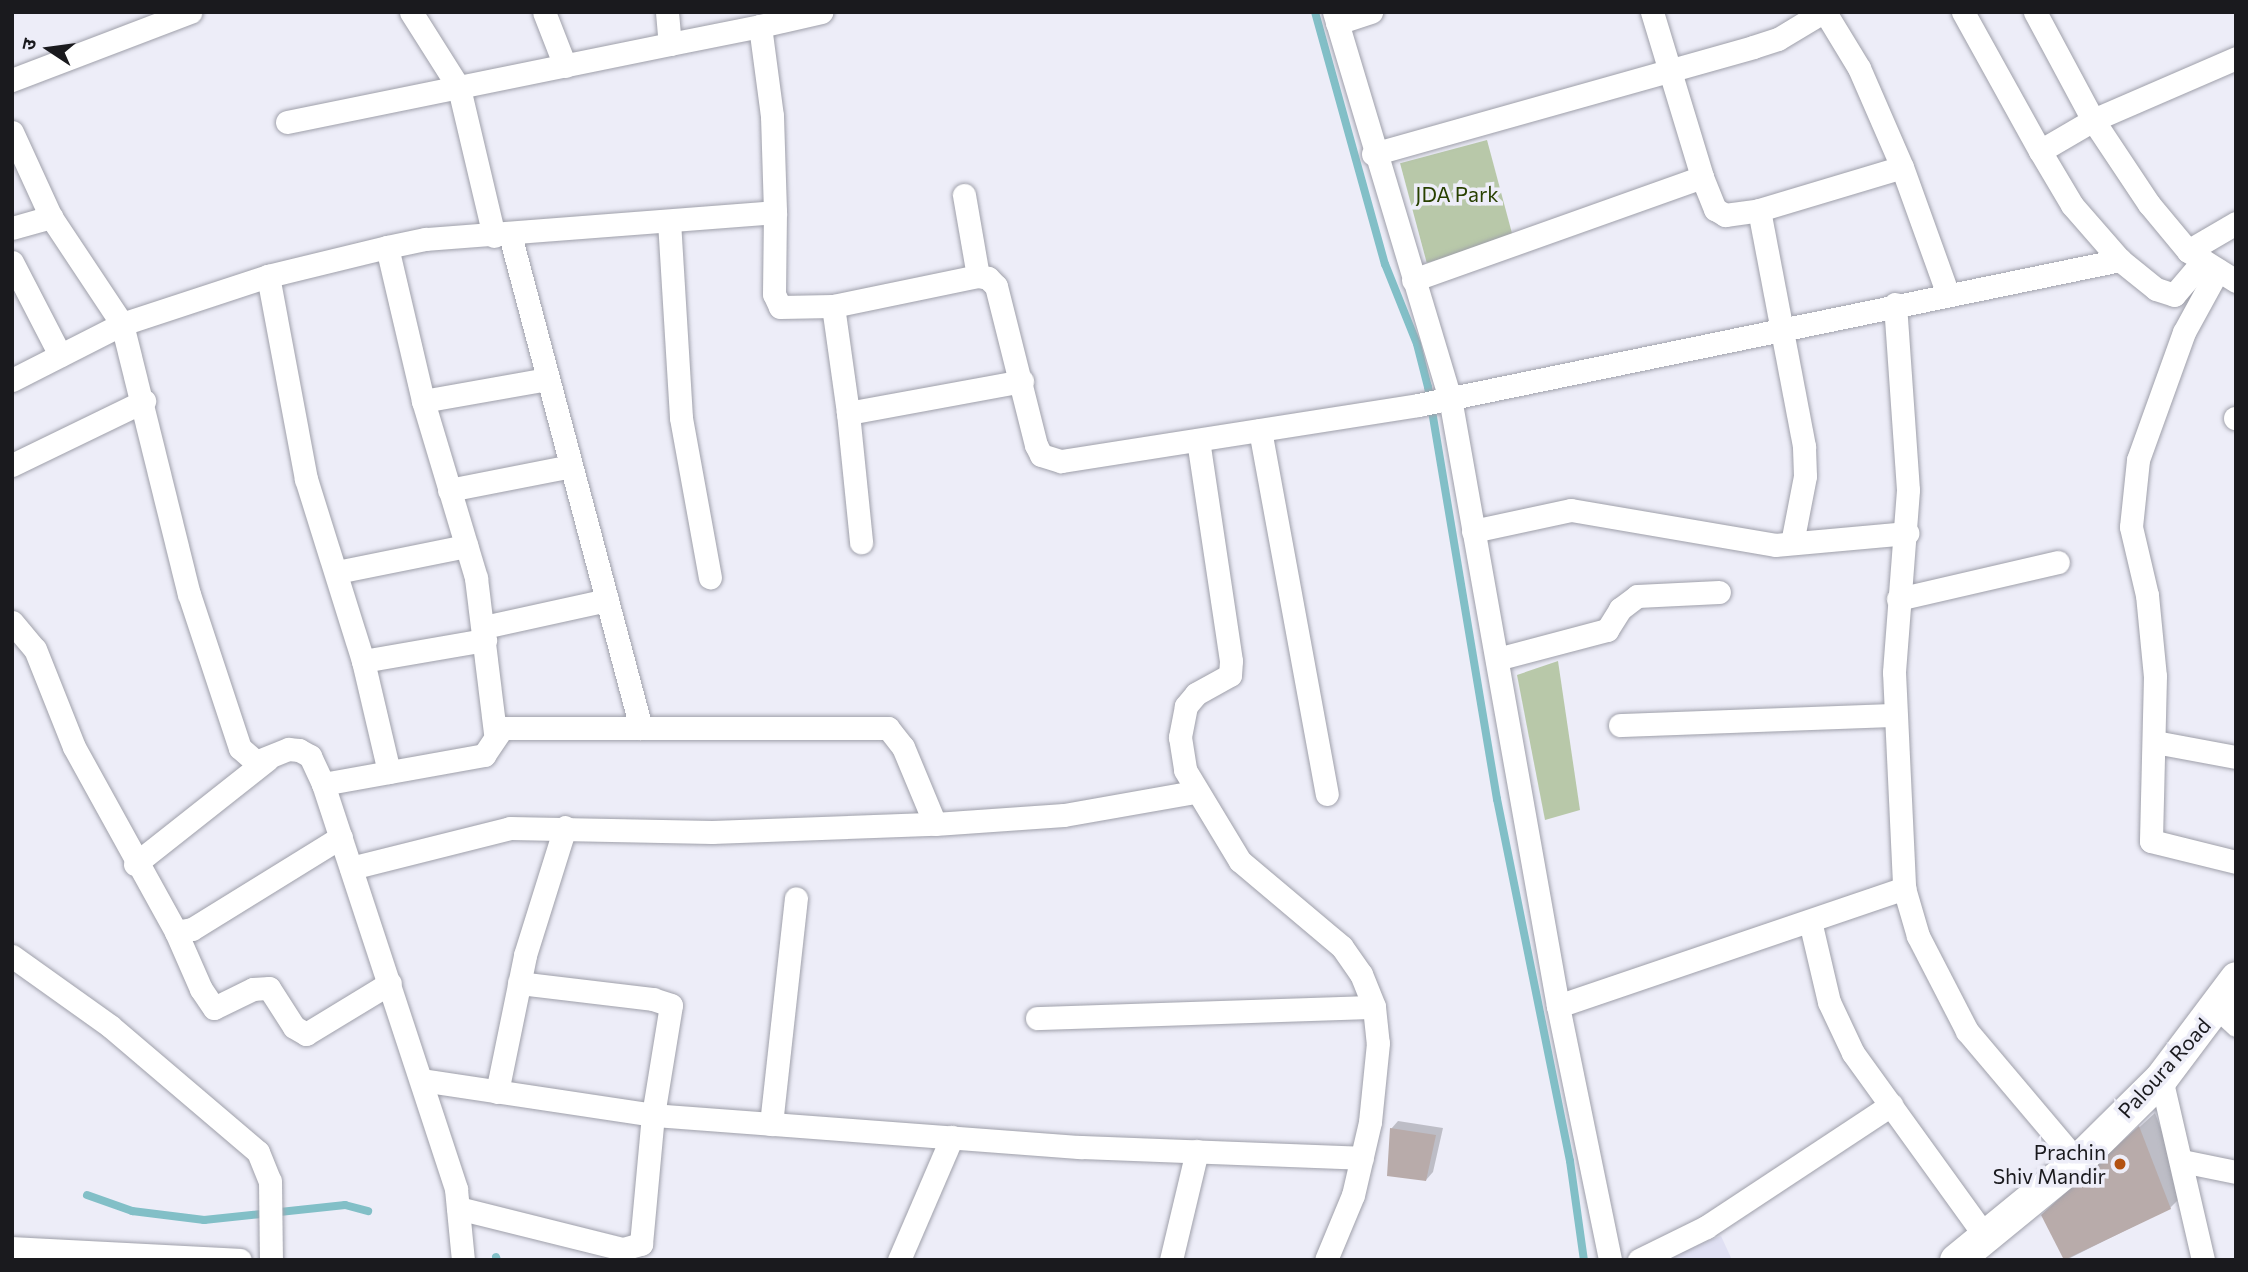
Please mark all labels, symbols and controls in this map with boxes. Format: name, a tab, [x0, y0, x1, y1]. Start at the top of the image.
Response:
north arrow	[14, 14, 84, 84]
text: उ	[16, 36, 41, 52]
park label: JDA Park	[1415, 181, 1499, 207]
street label: Paloura Road	[2112, 1013, 2216, 1123]
place label: Prachin Shiv Mandir	[1993, 1139, 2106, 1189]
marker: Prachin Shiv Mandir	[2112, 1156, 2128, 1172]

